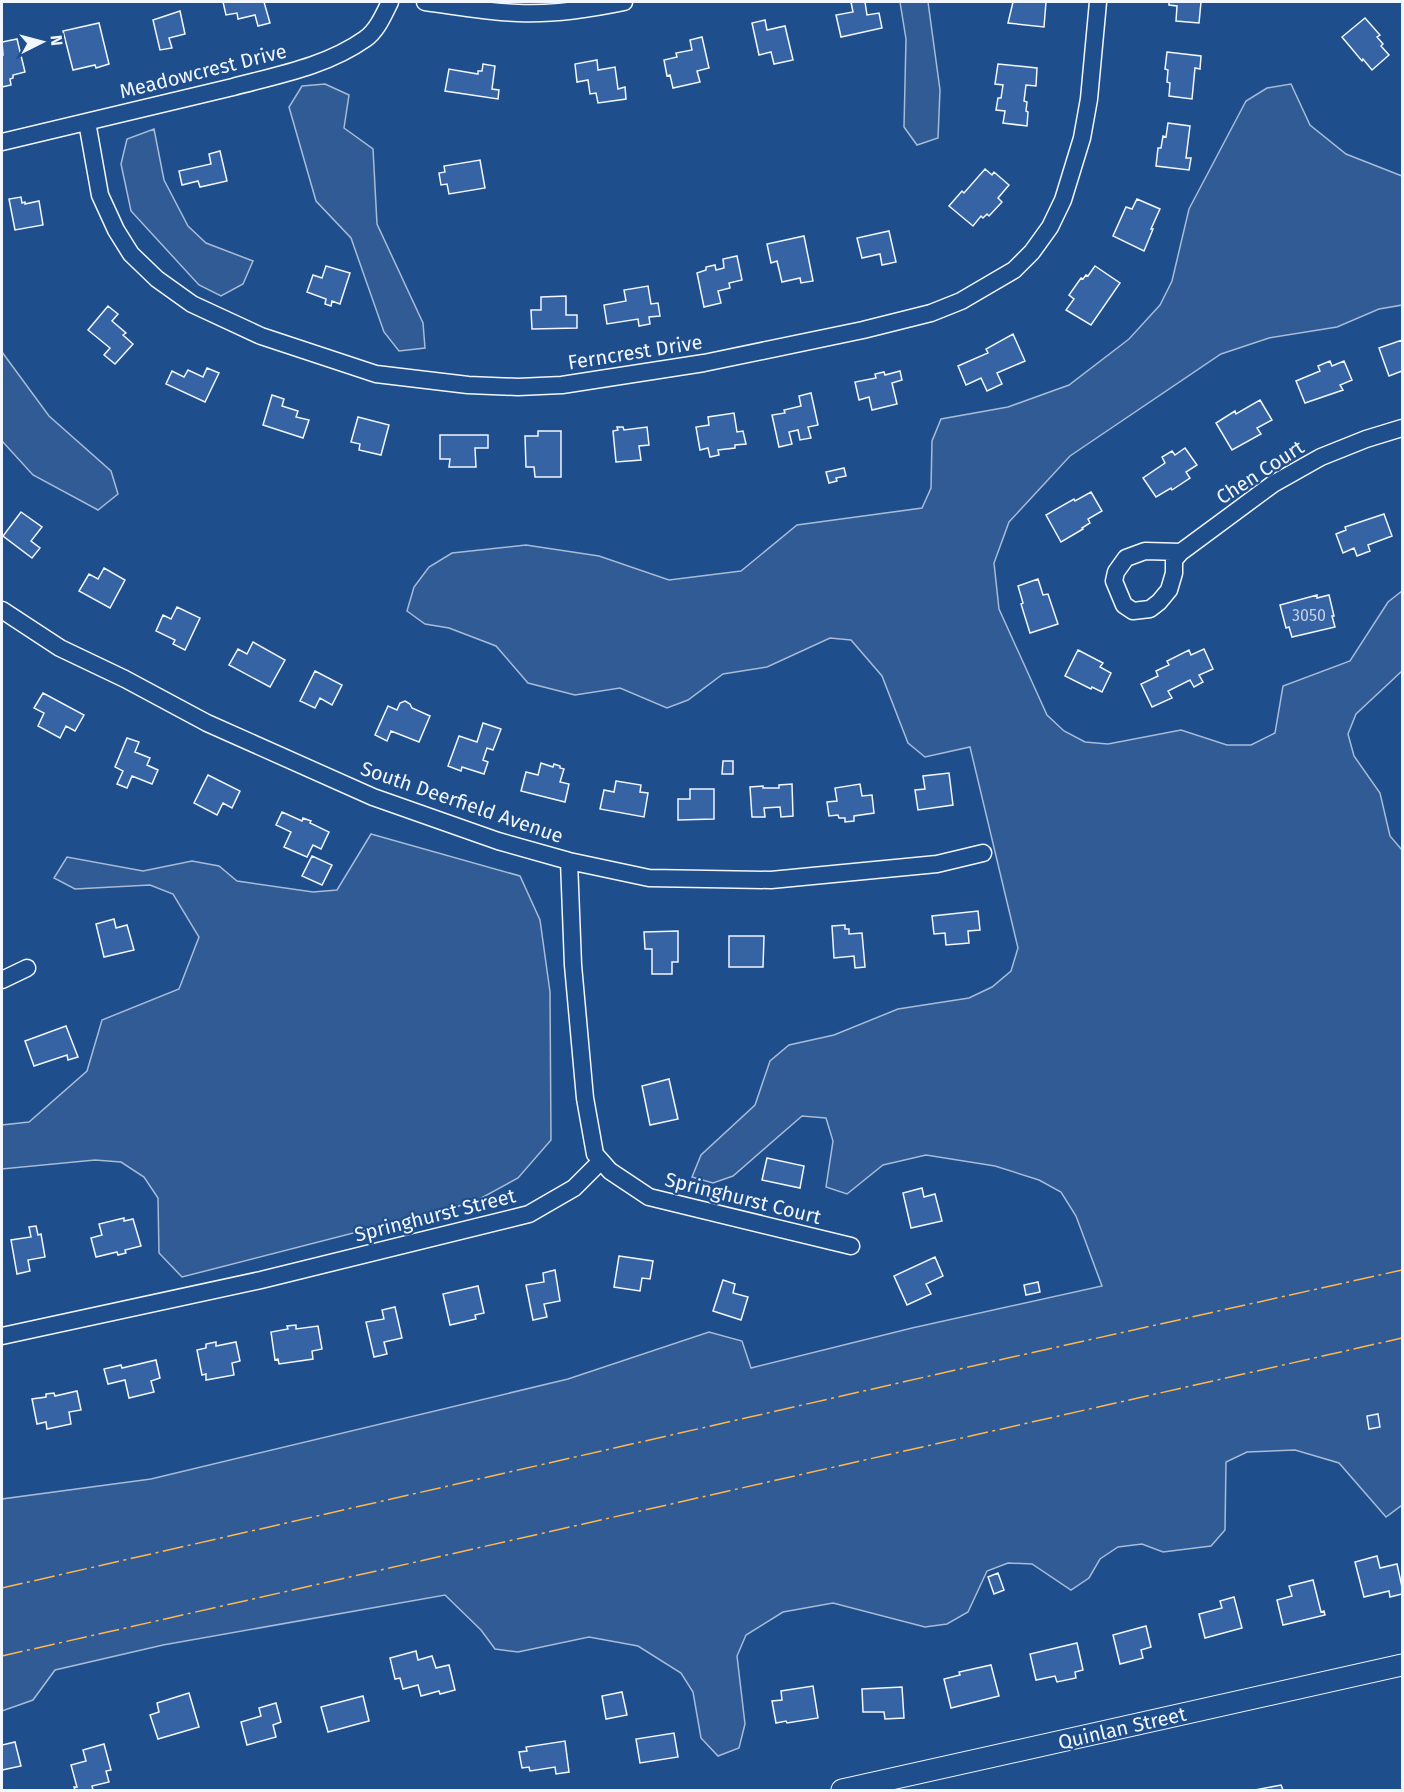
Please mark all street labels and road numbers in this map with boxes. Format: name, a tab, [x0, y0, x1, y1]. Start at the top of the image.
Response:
street label: Meadowcrest Drive	[117, 39, 289, 103]
street label: Ferncrest Drive	[566, 330, 704, 374]
street label: Chen Court	[1212, 434, 1309, 509]
street label: South Deerfield Avenue	[358, 756, 566, 848]
street label: Springhurst Court	[662, 1167, 824, 1229]
street label: Springhurst Street	[352, 1183, 519, 1247]
street label: Quinlan Street	[1056, 1701, 1189, 1754]

